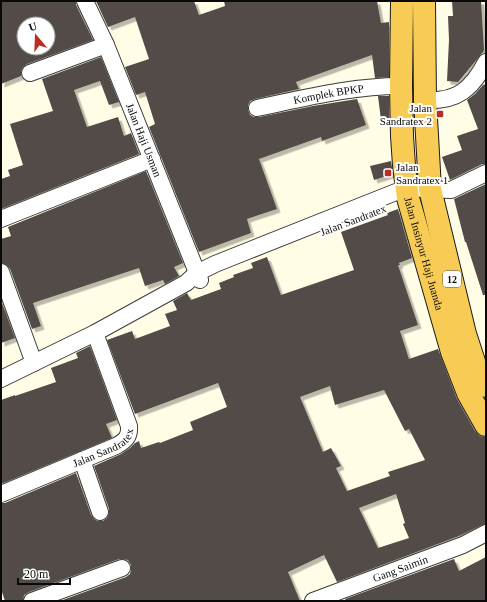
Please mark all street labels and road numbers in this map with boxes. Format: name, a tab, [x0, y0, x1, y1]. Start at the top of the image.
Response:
street label: Komplek BPKP	[292, 82, 364, 106]
street label: Jalan Haji Usman	[124, 101, 164, 179]
street label: Jalan Insinyur Haji Juanda	[402, 196, 446, 312]
street label: Jalan Sandratex	[318, 202, 388, 238]
road number: 12	[443, 271, 461, 287]
street label: Jalan Sandratex	[71, 428, 135, 469]
street label: Gang Saimin	[371, 553, 430, 584]

